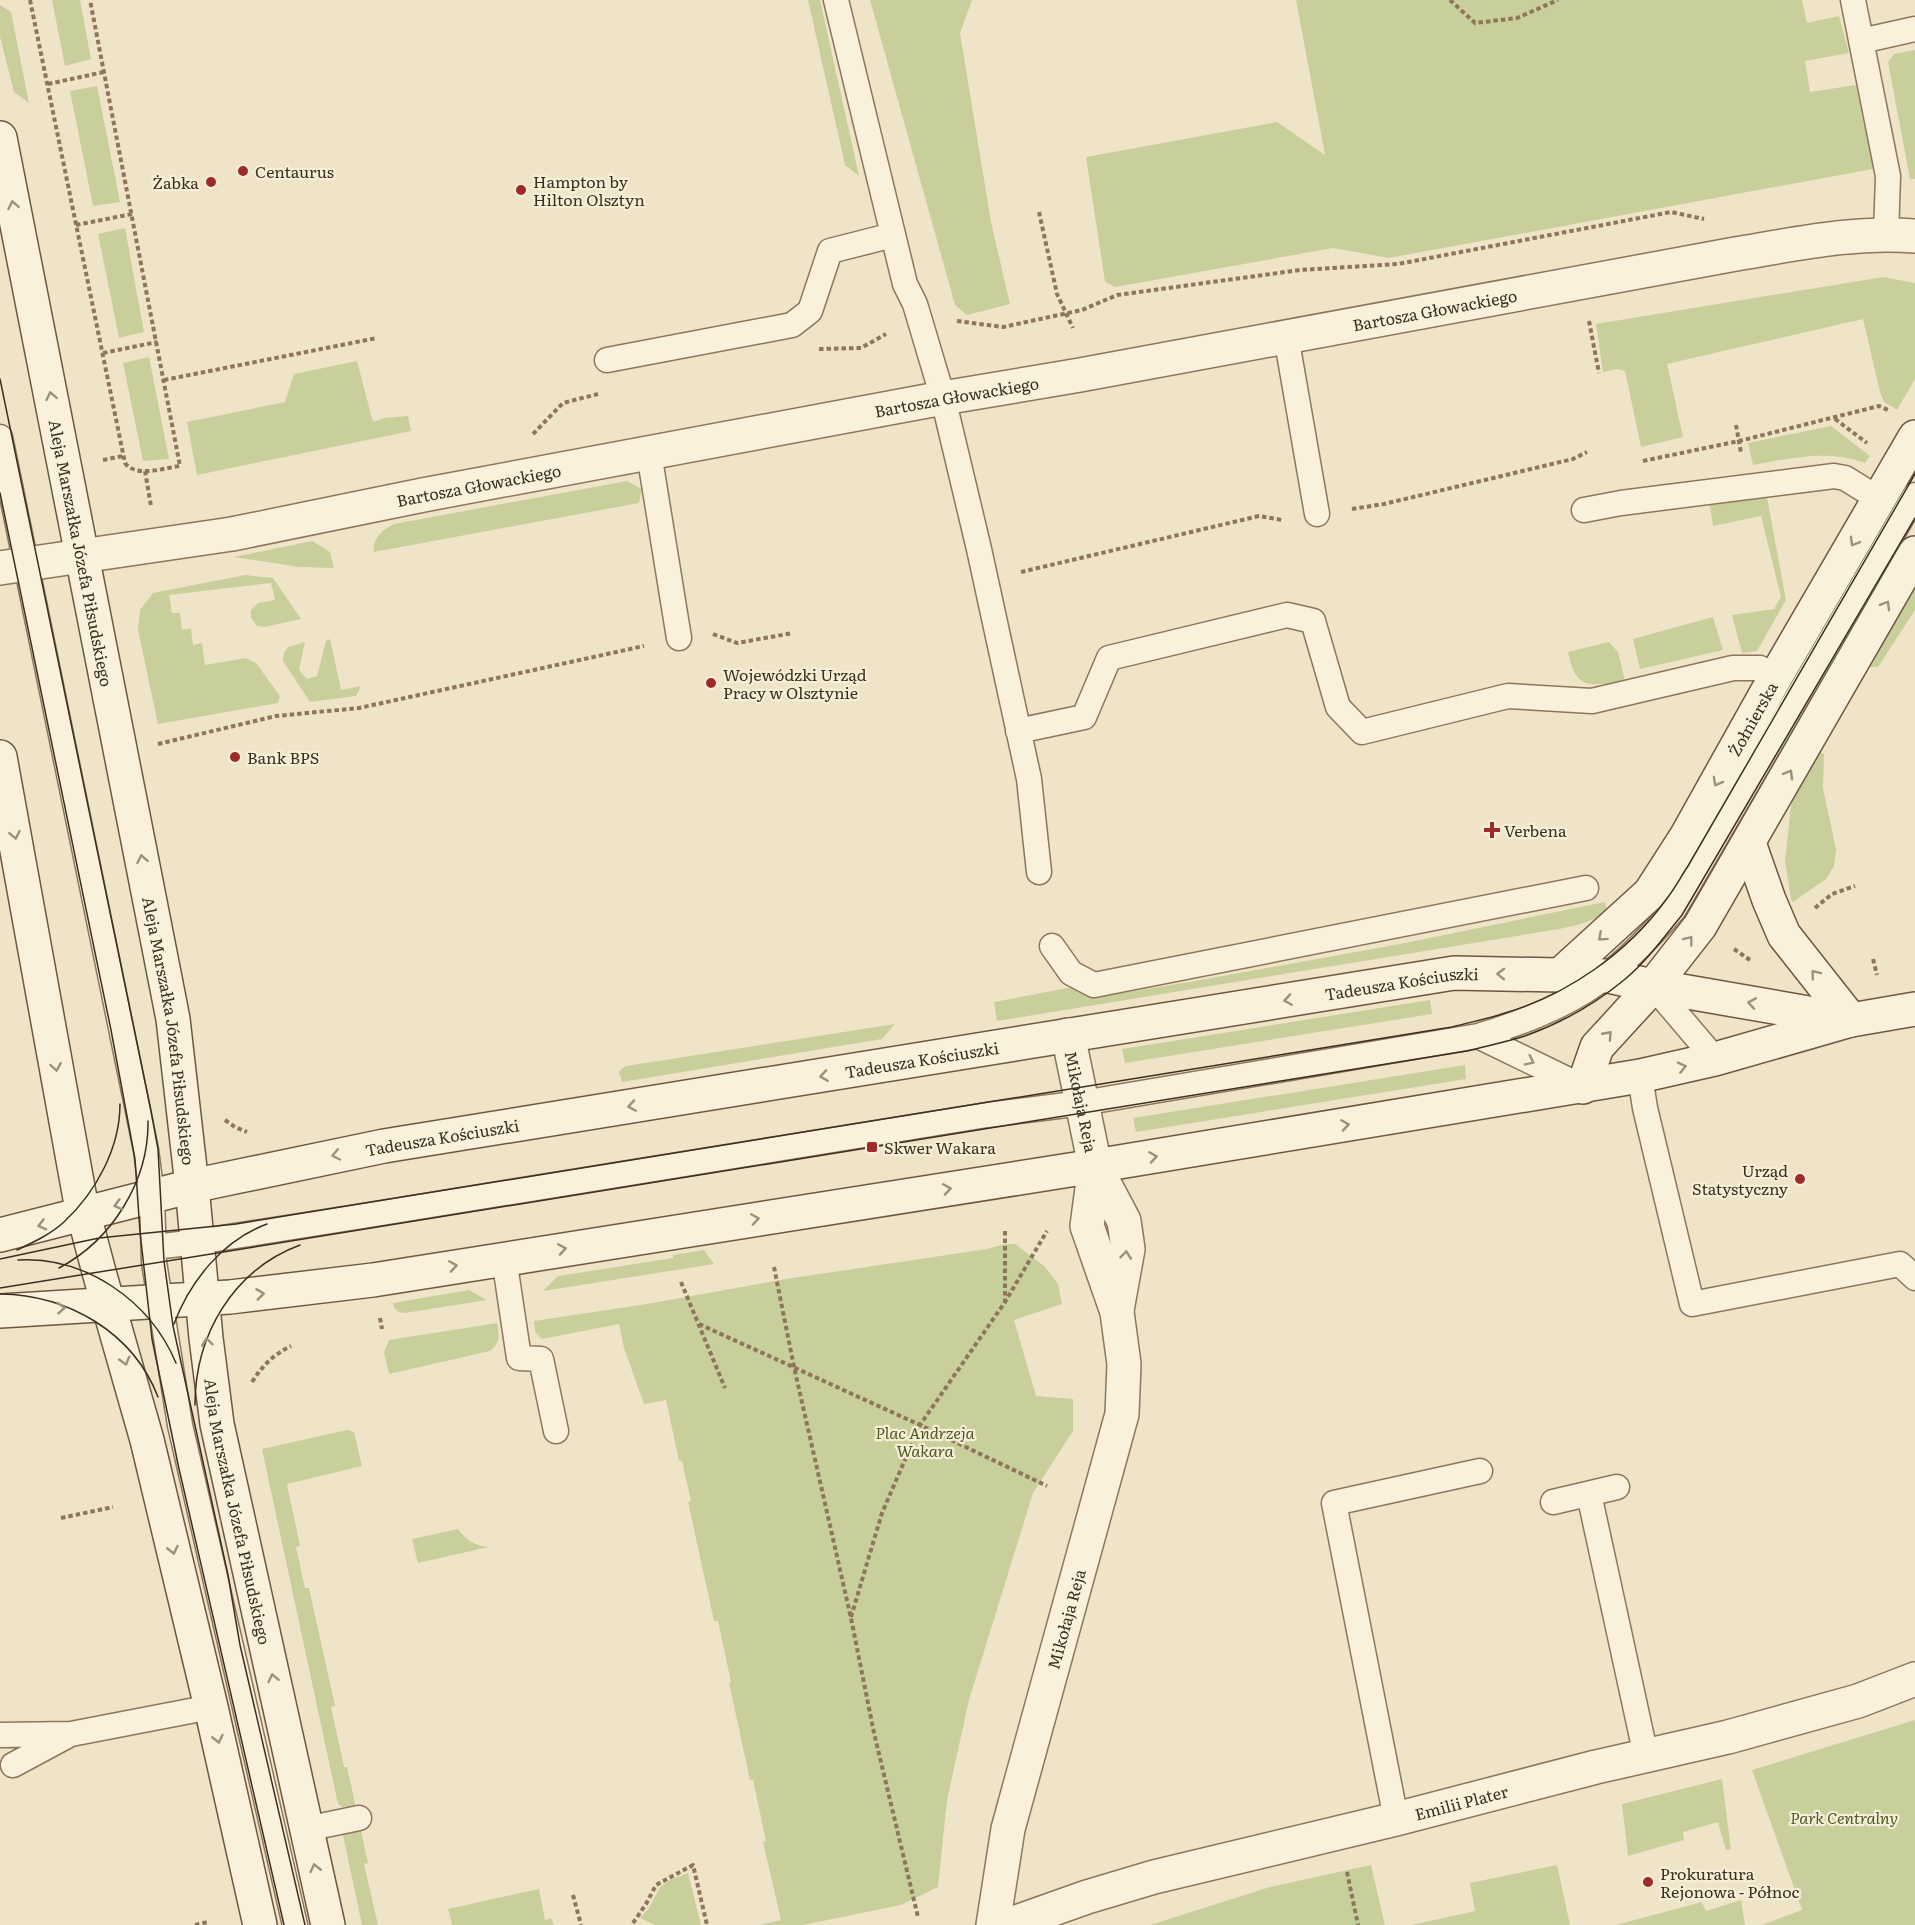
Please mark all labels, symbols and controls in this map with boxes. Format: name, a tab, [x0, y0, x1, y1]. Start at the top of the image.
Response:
place label: Centaurus	[255, 159, 334, 183]
marker: Centaurus	[236, 164, 250, 178]
place label: Hampton by Hilton Olsztyn	[533, 169, 645, 211]
place label: Żabka	[153, 170, 199, 194]
marker: Żabka	[204, 175, 218, 189]
marker: Hampton by Hilton Olsztyn	[514, 183, 528, 197]
one-way arrow	[7, 200, 20, 210]
street label: Bartosza Głowackiego	[1350, 283, 1519, 336]
street label: Bartosza Głowackiego	[872, 370, 1041, 423]
one-way arrow	[45, 391, 58, 401]
street label: Aleja Marszałka Józefa Piłsudskiego	[44, 417, 119, 689]
street label: Bartosza Głowackiego	[394, 458, 563, 512]
one-way arrow	[1850, 536, 1861, 546]
one-way arrow	[1879, 600, 1890, 611]
place label: Wojewódzki Urząd Pracy w Olsztynie	[723, 662, 867, 704]
marker: Wojewódzki Urząd Pracy w Olsztynie	[704, 676, 718, 690]
street label: Żołnierska	[1722, 677, 1783, 760]
place label: Bank BPS	[247, 745, 319, 769]
marker: Bank BPS	[228, 750, 242, 764]
one-way arrow	[1782, 770, 1793, 780]
one-way arrow	[1713, 776, 1724, 786]
place label: Verbena	[1504, 818, 1567, 842]
marker: Verbena	[1485, 823, 1499, 837]
one-way arrow	[8, 829, 21, 839]
one-way arrow	[136, 854, 149, 864]
street label: Aleja Marszałka Józefa Piłsudskiego	[137, 894, 202, 1166]
one-way arrow	[1598, 930, 1609, 941]
one-way arrow	[1682, 936, 1693, 947]
street label: Tadeusza Kościuszki	[1323, 961, 1479, 1006]
one-way arrow	[1497, 968, 1506, 980]
one-way arrow	[1811, 969, 1822, 980]
one-way arrow	[1283, 993, 1293, 1006]
one-way arrow	[1747, 997, 1757, 1010]
one-way arrow	[1601, 1031, 1612, 1042]
street label: Tadeusza Kościuszki	[843, 1035, 1000, 1083]
street label: Mikołaja Reja	[1060, 1049, 1104, 1155]
one-way arrow	[1524, 1054, 1535, 1066]
one-way arrow	[49, 1061, 62, 1071]
one-way arrow	[1676, 1061, 1686, 1074]
one-way arrow	[819, 1069, 829, 1081]
one-way arrow	[627, 1100, 636, 1112]
street label: Tadeusza Kościuszki	[363, 1112, 521, 1162]
one-way arrow	[1340, 1120, 1350, 1132]
place label: Skwer Wakara	[884, 1135, 996, 1159]
marker: Skwer Wakara	[865, 1140, 879, 1154]
one-way arrow	[331, 1148, 341, 1161]
one-way arrow	[1147, 1151, 1157, 1164]
place label: Urząd Statystyczny	[1692, 1158, 1789, 1200]
marker: Urząd Statystyczny	[1793, 1172, 1807, 1186]
one-way arrow	[943, 1183, 952, 1195]
one-way arrow	[113, 1198, 124, 1210]
one-way arrow	[750, 1213, 759, 1225]
one-way arrow	[37, 1217, 47, 1230]
one-way arrow	[556, 1243, 566, 1256]
one-way arrow	[1119, 1250, 1132, 1259]
one-way arrow	[449, 1261, 458, 1273]
one-way arrow	[256, 1288, 265, 1300]
one-way arrow	[57, 1302, 66, 1315]
one-way arrow	[201, 1338, 213, 1347]
one-way arrow	[117, 1356, 130, 1366]
street label: Aleja Marszałka Józefa Piłsudskiego	[199, 1377, 278, 1647]
park label: Plac Andrzeja Wakara	[875, 1420, 975, 1462]
one-way arrow	[166, 1545, 179, 1555]
street label: Mikołaja Reja	[1040, 1566, 1091, 1672]
one-way arrow	[267, 1673, 280, 1683]
one-way arrow	[211, 1734, 224, 1744]
street label: Emilii Plater	[1412, 1778, 1511, 1826]
park label: Park Centralny	[1790, 1805, 1898, 1829]
place label: Prokuratura Rejonowa - Północ	[1660, 1861, 1800, 1903]
one-way arrow	[309, 1863, 322, 1873]
marker: Prokuratura Rejonowa - Północ	[1641, 1875, 1655, 1889]

